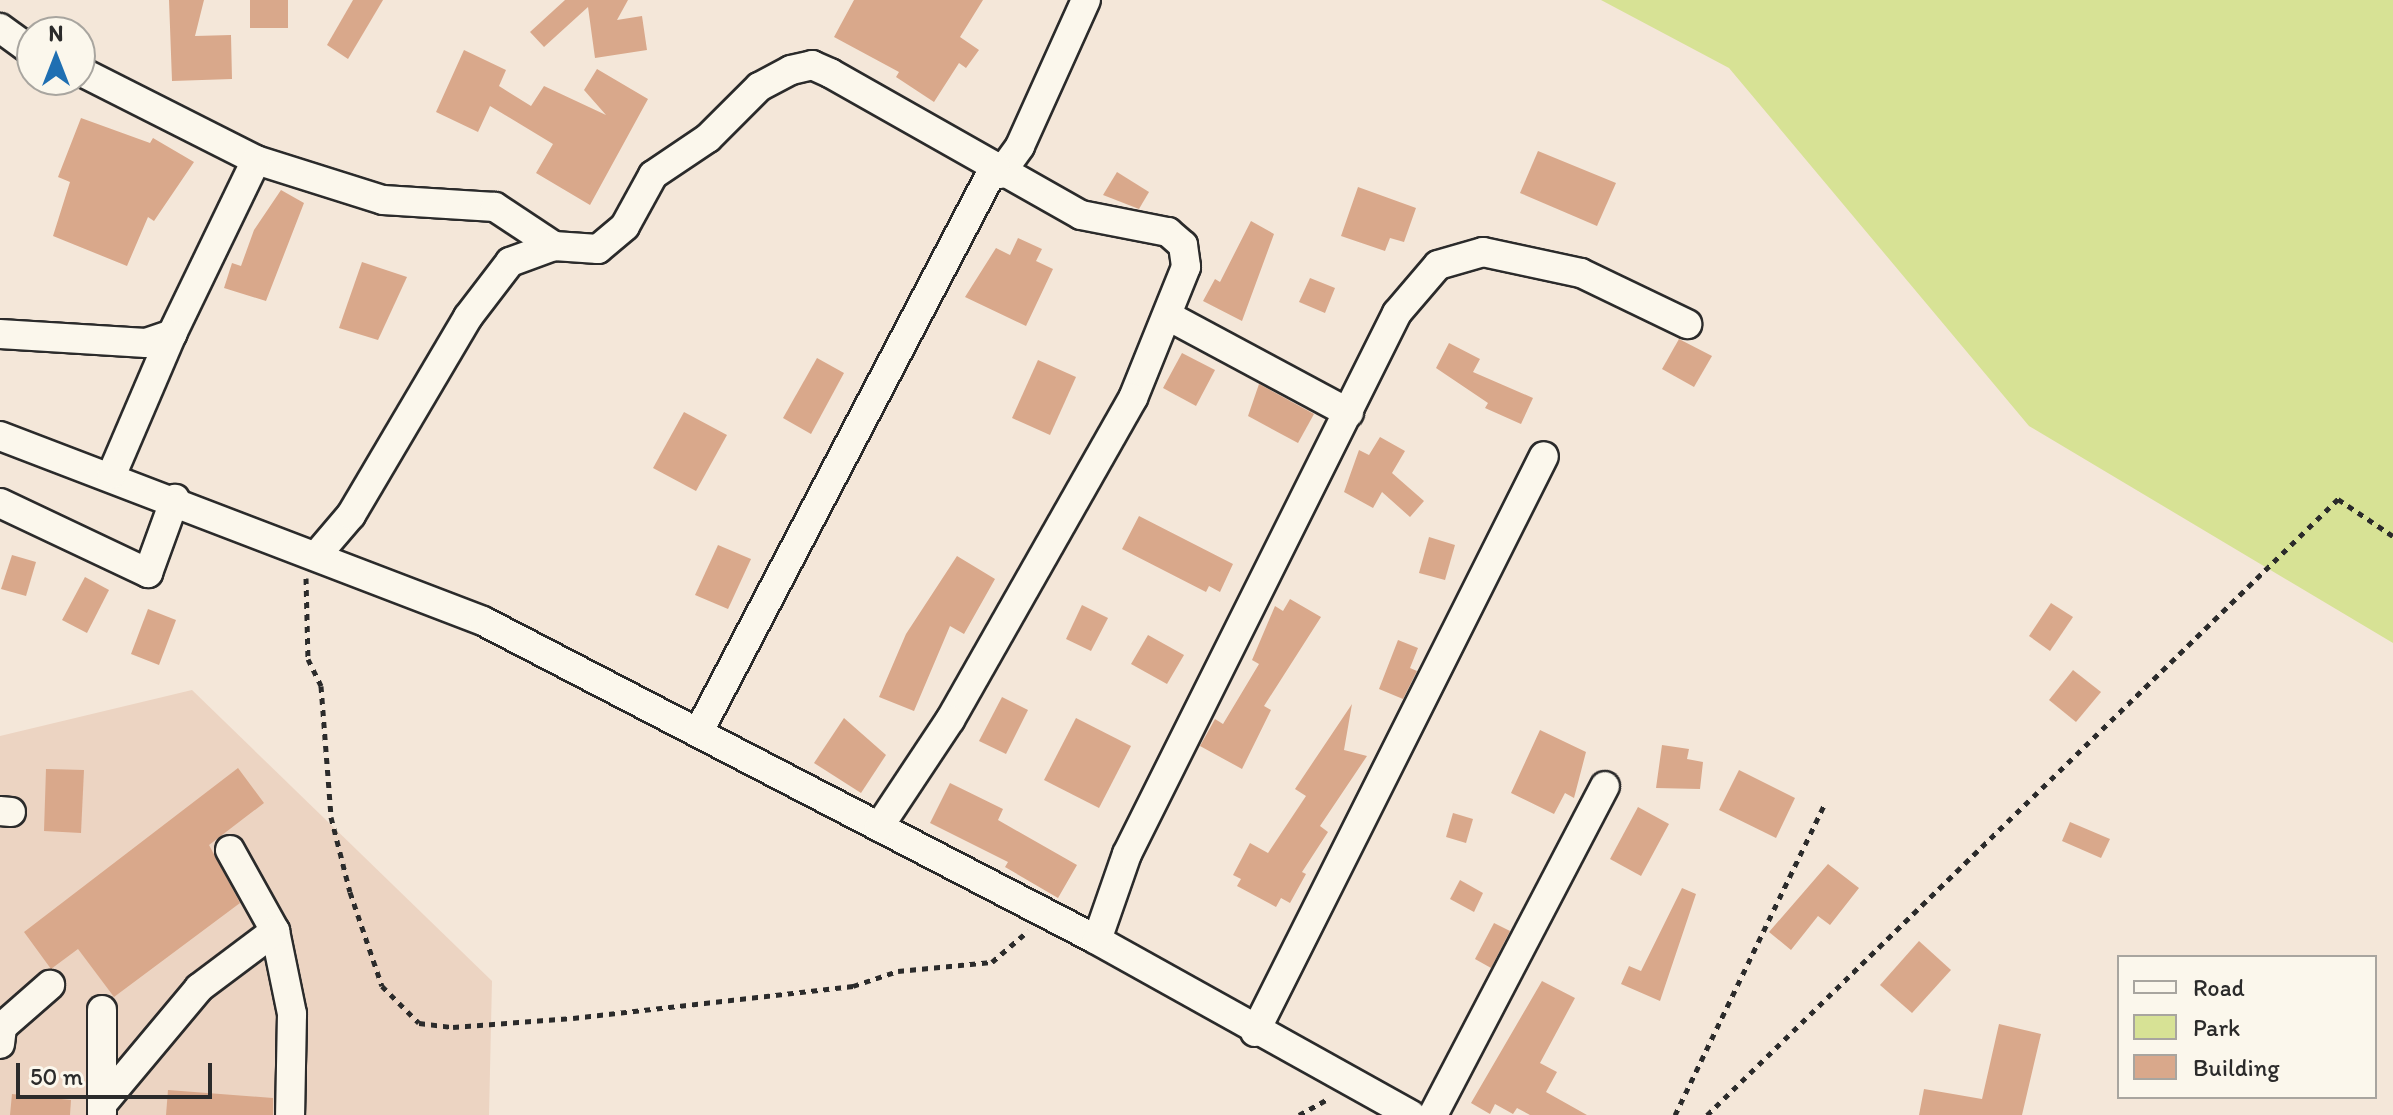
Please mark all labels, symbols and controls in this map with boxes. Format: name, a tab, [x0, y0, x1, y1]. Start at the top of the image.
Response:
north arrow	[16, 16, 96, 96]
text: N	[49, 20, 63, 47]
legend	[2117, 955, 2377, 1099]
text: Road	[2193, 973, 2245, 1002]
text: Park	[2193, 1013, 2240, 1042]
scale bar	[20, 1047, 216, 1097]
text: Building	[2193, 1053, 2280, 1082]
text: 50 m	[30, 1062, 83, 1091]

